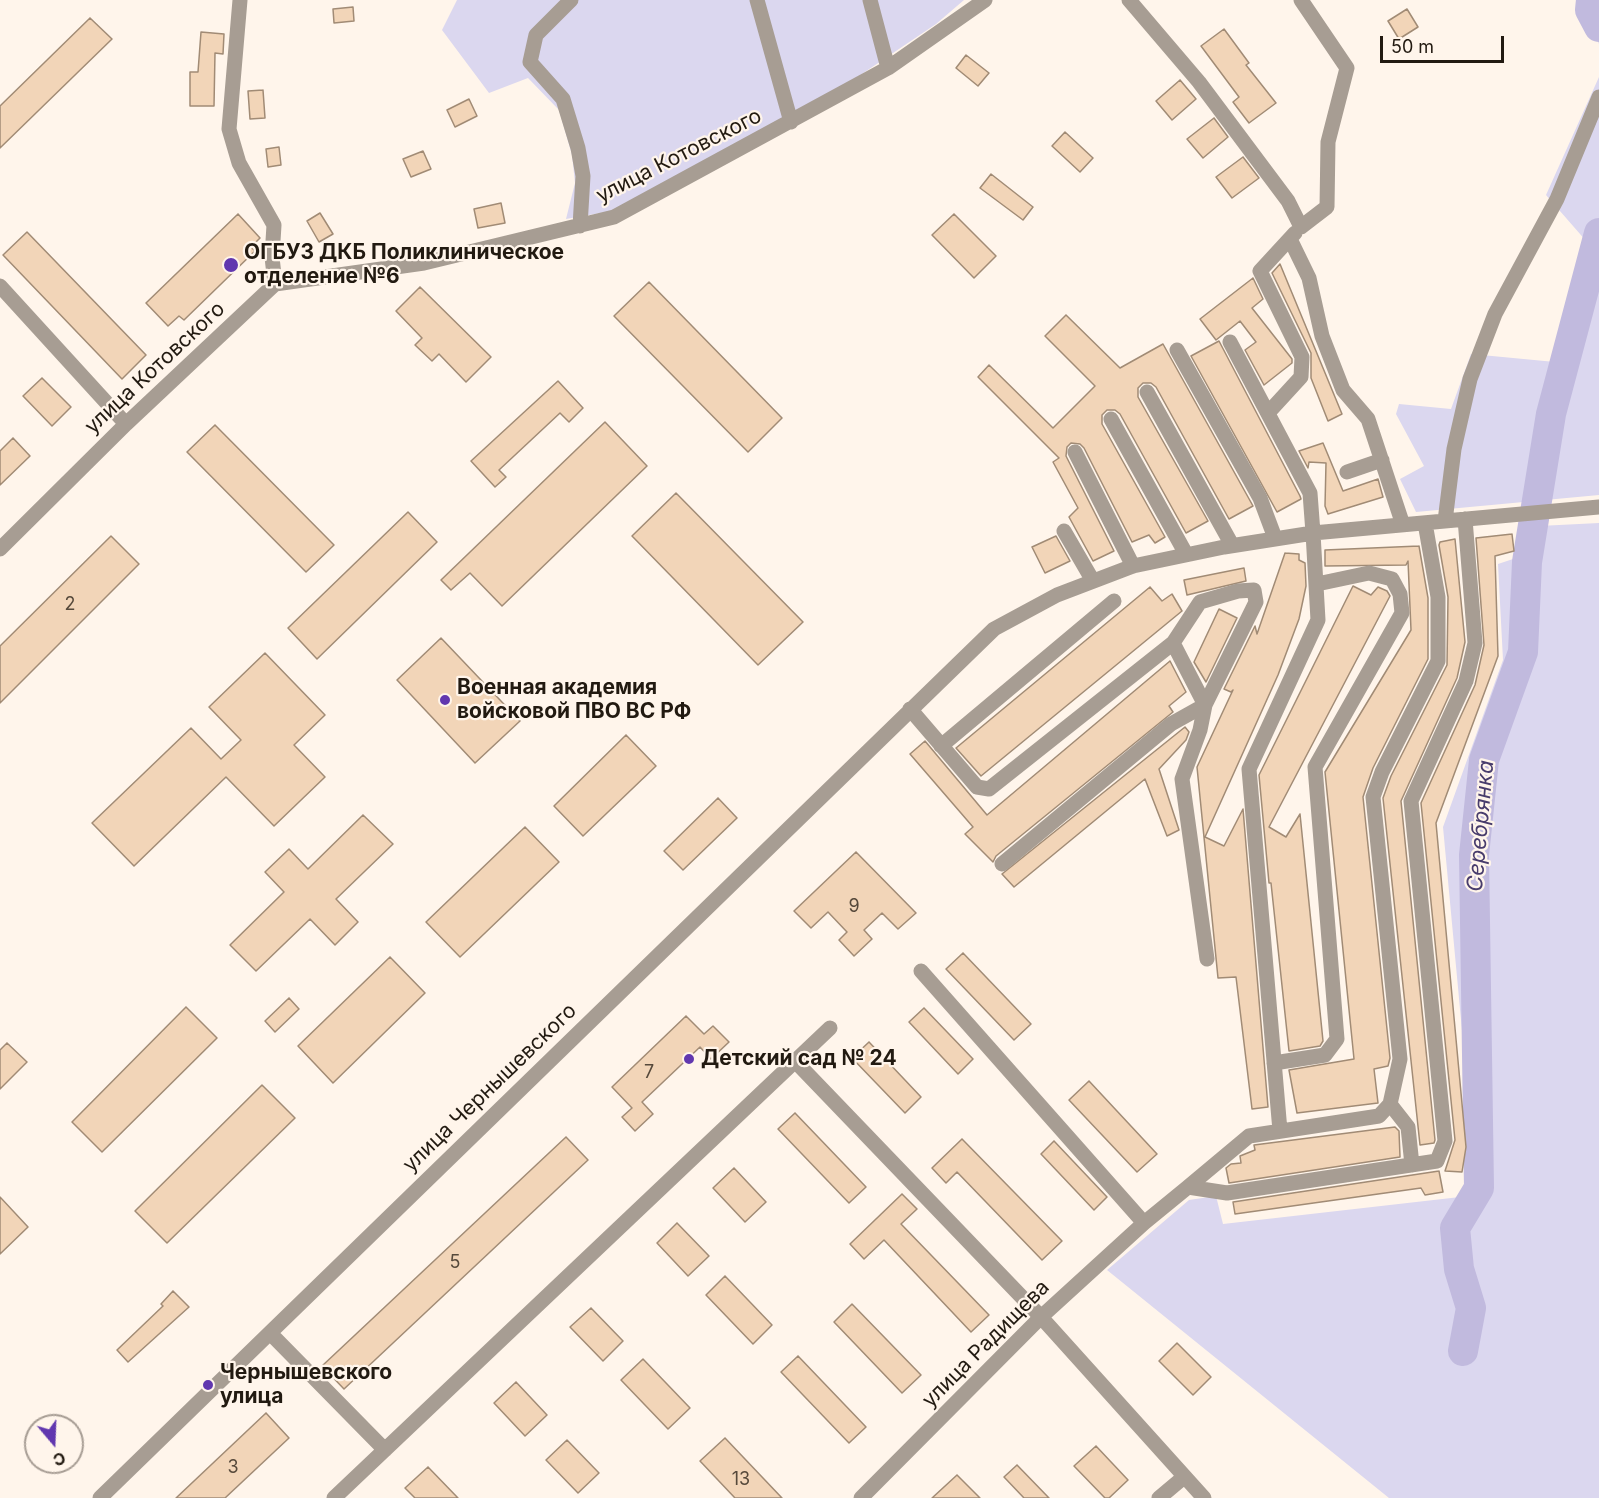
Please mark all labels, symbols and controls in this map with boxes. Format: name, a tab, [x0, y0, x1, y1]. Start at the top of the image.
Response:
scale bar	[1383, 24, 1508, 62]
text: 50 m	[1391, 36, 1434, 57]
street label: улица Котовского	[592, 103, 766, 209]
place label: ОГБУЗ ДКБ Поликлиническое отделение №6	[244, 240, 564, 290]
marker: ОГБУЗ ДКБ Поликлиническое отделение №6	[222, 256, 240, 274]
street label: улица Котовского	[80, 297, 230, 439]
house number: 2	[65, 594, 75, 616]
place label: Военная академия войсковой ПВО ВС РФ	[457, 675, 691, 725]
marker: Военная академия войсковой ПВО ВС РФ	[438, 693, 452, 707]
water label: Серебрянка	[1462, 759, 1500, 893]
house number: 9	[848, 896, 860, 918]
street label: улица Чернышевского	[398, 999, 582, 1177]
place label: Детский сад № 24	[701, 1046, 897, 1072]
marker: Детский сад № 24	[682, 1052, 696, 1066]
house number: 7	[644, 1062, 654, 1084]
house number: 5	[450, 1252, 460, 1274]
street label: улица Радищева	[917, 1275, 1055, 1413]
place label: Чернышевского улица	[220, 1360, 392, 1410]
marker: Чернышевского улица	[201, 1378, 215, 1392]
north arrow	[24, 1414, 84, 1474]
text: С	[50, 1448, 68, 1471]
house number: 3	[227, 1457, 239, 1479]
house number: 13	[732, 1469, 750, 1491]

